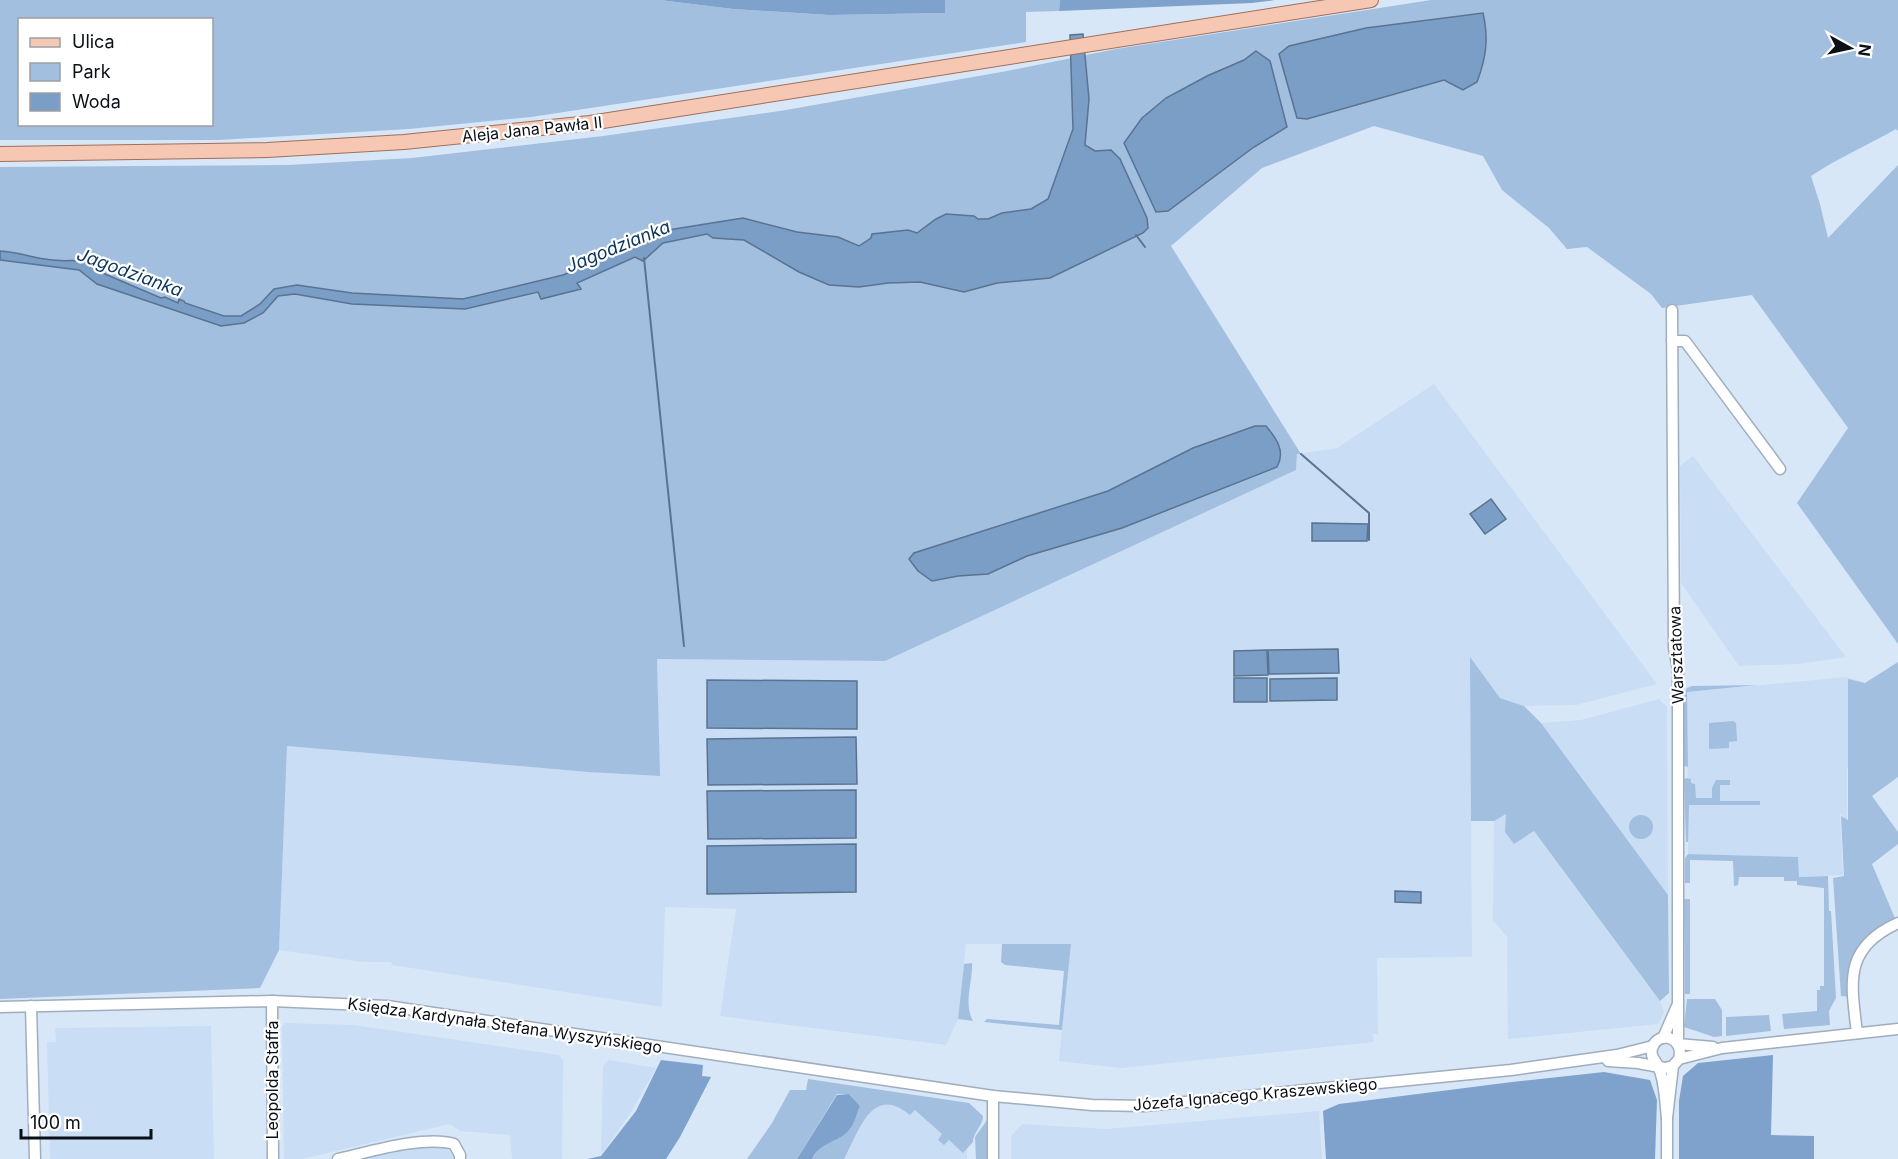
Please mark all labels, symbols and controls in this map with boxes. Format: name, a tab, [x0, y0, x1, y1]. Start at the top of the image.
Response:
legend	[18, 18, 213, 126]
north arrow	[1820, 18, 1880, 78]
text: Ulica	[72, 31, 115, 52]
text: N	[1854, 43, 1876, 58]
text: Park	[72, 61, 111, 82]
text: Woda	[72, 91, 121, 112]
street label: Aleja Jana Pawła II	[461, 112, 603, 146]
water label: Jagodzianka	[563, 216, 673, 276]
water label: Jagodzianka	[74, 243, 186, 301]
street label: Warsztatowa	[1664, 606, 1688, 704]
street label: Księdza Kardynała Stefana Wyszyńskiego	[347, 993, 663, 1057]
street label: Leopolda Staffa	[262, 1020, 282, 1140]
street label: Józefa Ignacego Kraszewskiego	[1132, 1073, 1378, 1115]
scale bar	[21, 1102, 152, 1140]
text: 100 m	[30, 1112, 81, 1133]

